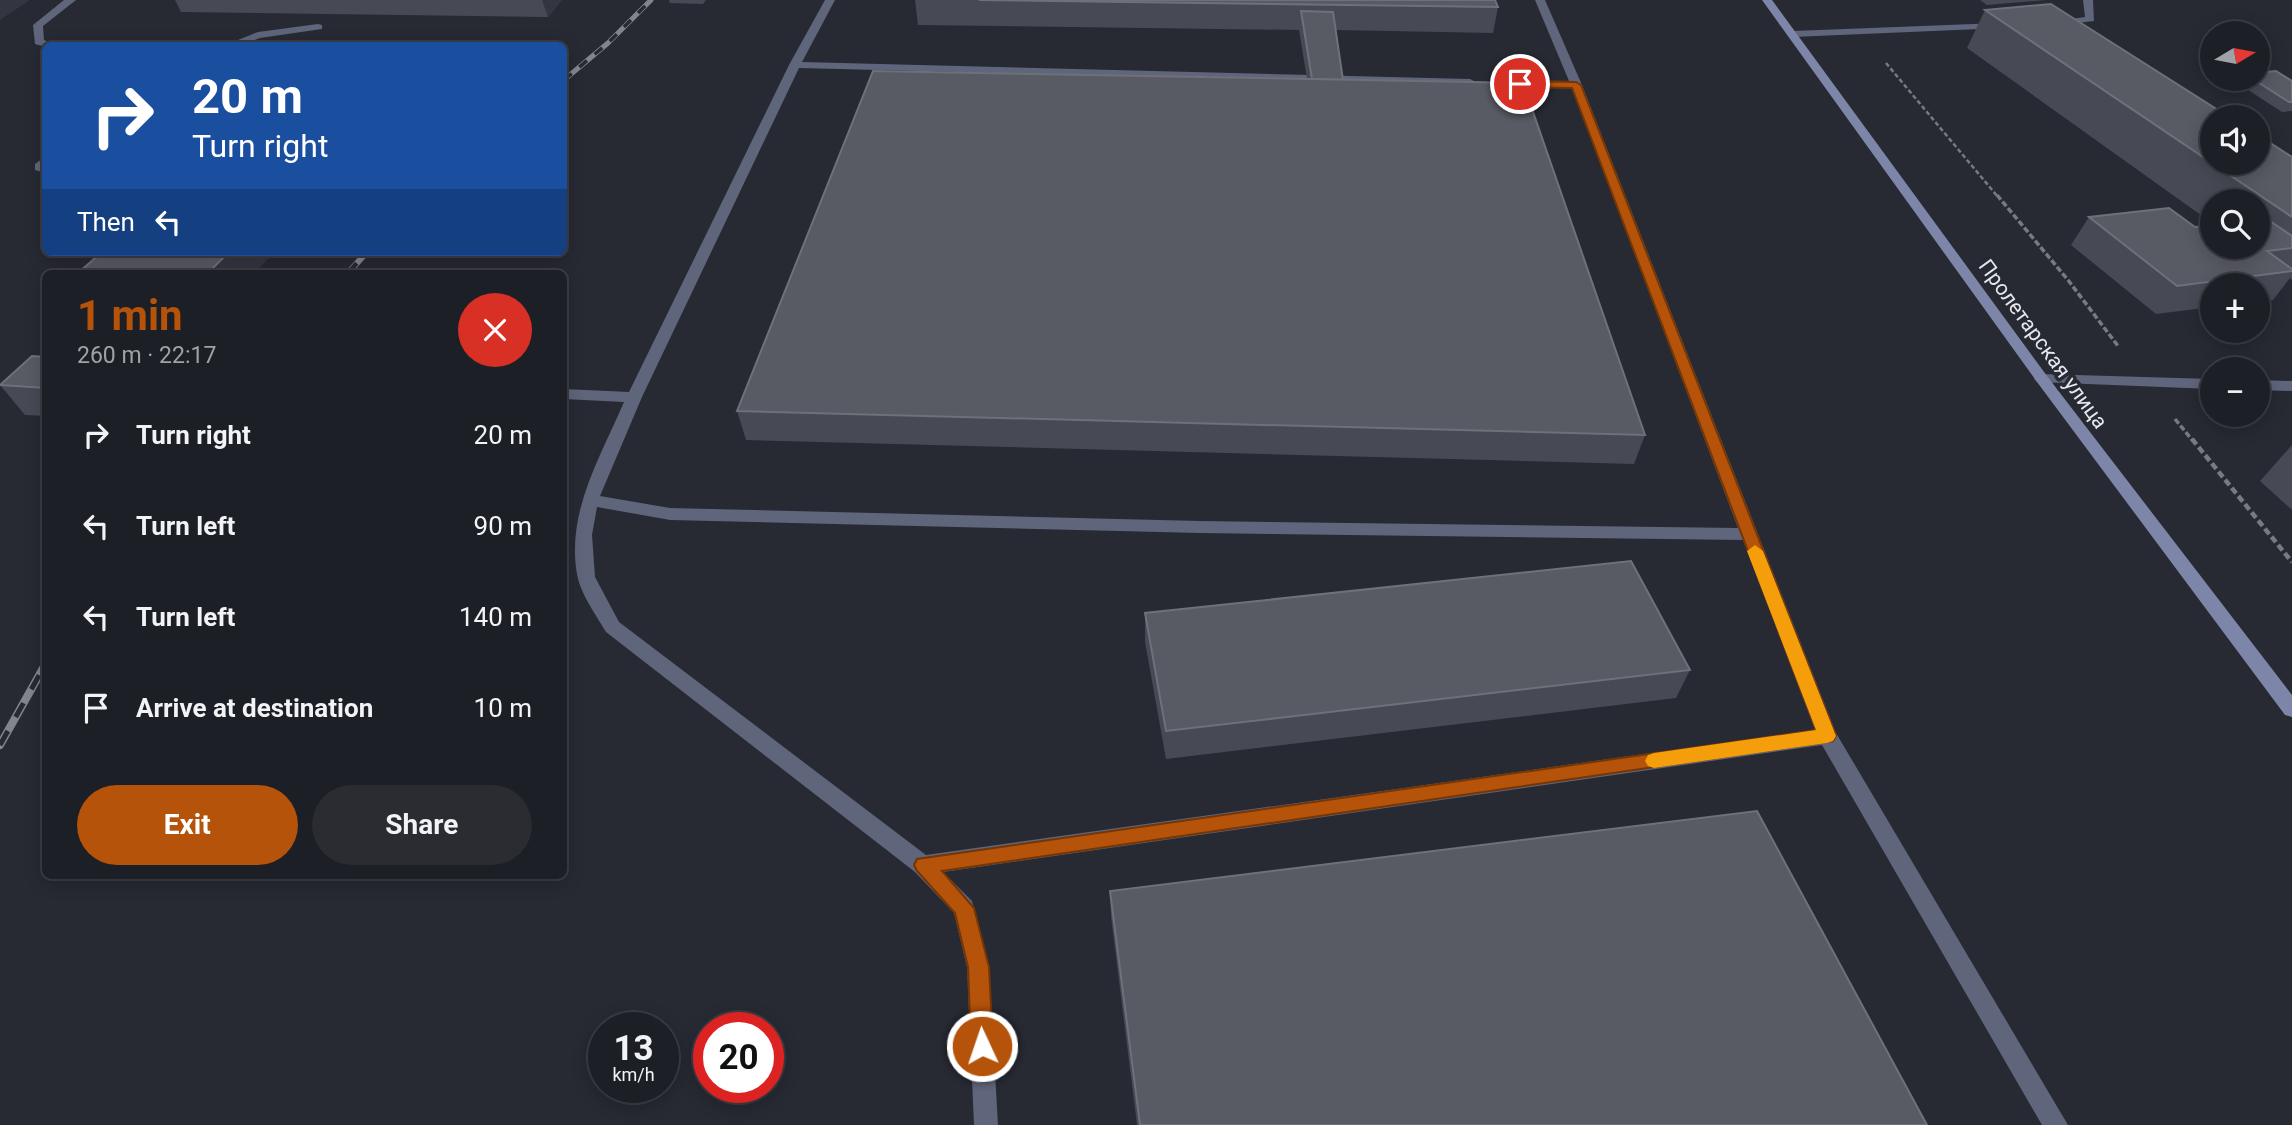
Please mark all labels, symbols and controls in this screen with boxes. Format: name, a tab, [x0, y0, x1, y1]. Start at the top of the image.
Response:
north arrow	[2200, 21, 2270, 91]
map controls	[2200, 21, 2270, 427]
pin	[1490, 54, 1550, 114]
icon: arrive	[1501, 65, 1539, 103]
text: 20 m	[192, 68, 303, 125]
icon: right	[77, 70, 168, 161]
button: sound	[2200, 105, 2270, 175]
text: Turn right	[192, 127, 328, 165]
button: search	[2200, 189, 2270, 259]
icon: left	[149, 203, 187, 241]
text: Then	[77, 207, 135, 237]
street label: Пролетарская улица	[1974, 255, 2112, 433]
button: +	[2200, 273, 2270, 343]
text: 1 min	[77, 291, 183, 340]
button: close	[458, 293, 532, 367]
text: 260 m · 22:17	[77, 342, 216, 369]
button: −	[2200, 357, 2270, 427]
icon: right	[77, 416, 115, 454]
text: Turn right	[136, 420, 251, 450]
text: 20 m	[474, 420, 532, 450]
icon: left	[77, 507, 115, 545]
text: Turn left	[136, 511, 235, 541]
text: 90 m	[474, 511, 532, 541]
icon: left	[77, 598, 115, 636]
text: Turn left	[136, 602, 235, 632]
text: 140 m	[459, 602, 532, 632]
icon: arrive	[77, 689, 115, 727]
text: Arrive at destination	[136, 693, 373, 723]
text: 10 m	[474, 693, 532, 723]
button: Exit	[77, 785, 298, 865]
button: Share	[312, 785, 532, 865]
position arrow	[945, 1009, 1019, 1083]
speed limit sign: 20	[693, 1012, 784, 1103]
text: 13	[613, 1028, 654, 1069]
text: km/h	[612, 1064, 655, 1085]

